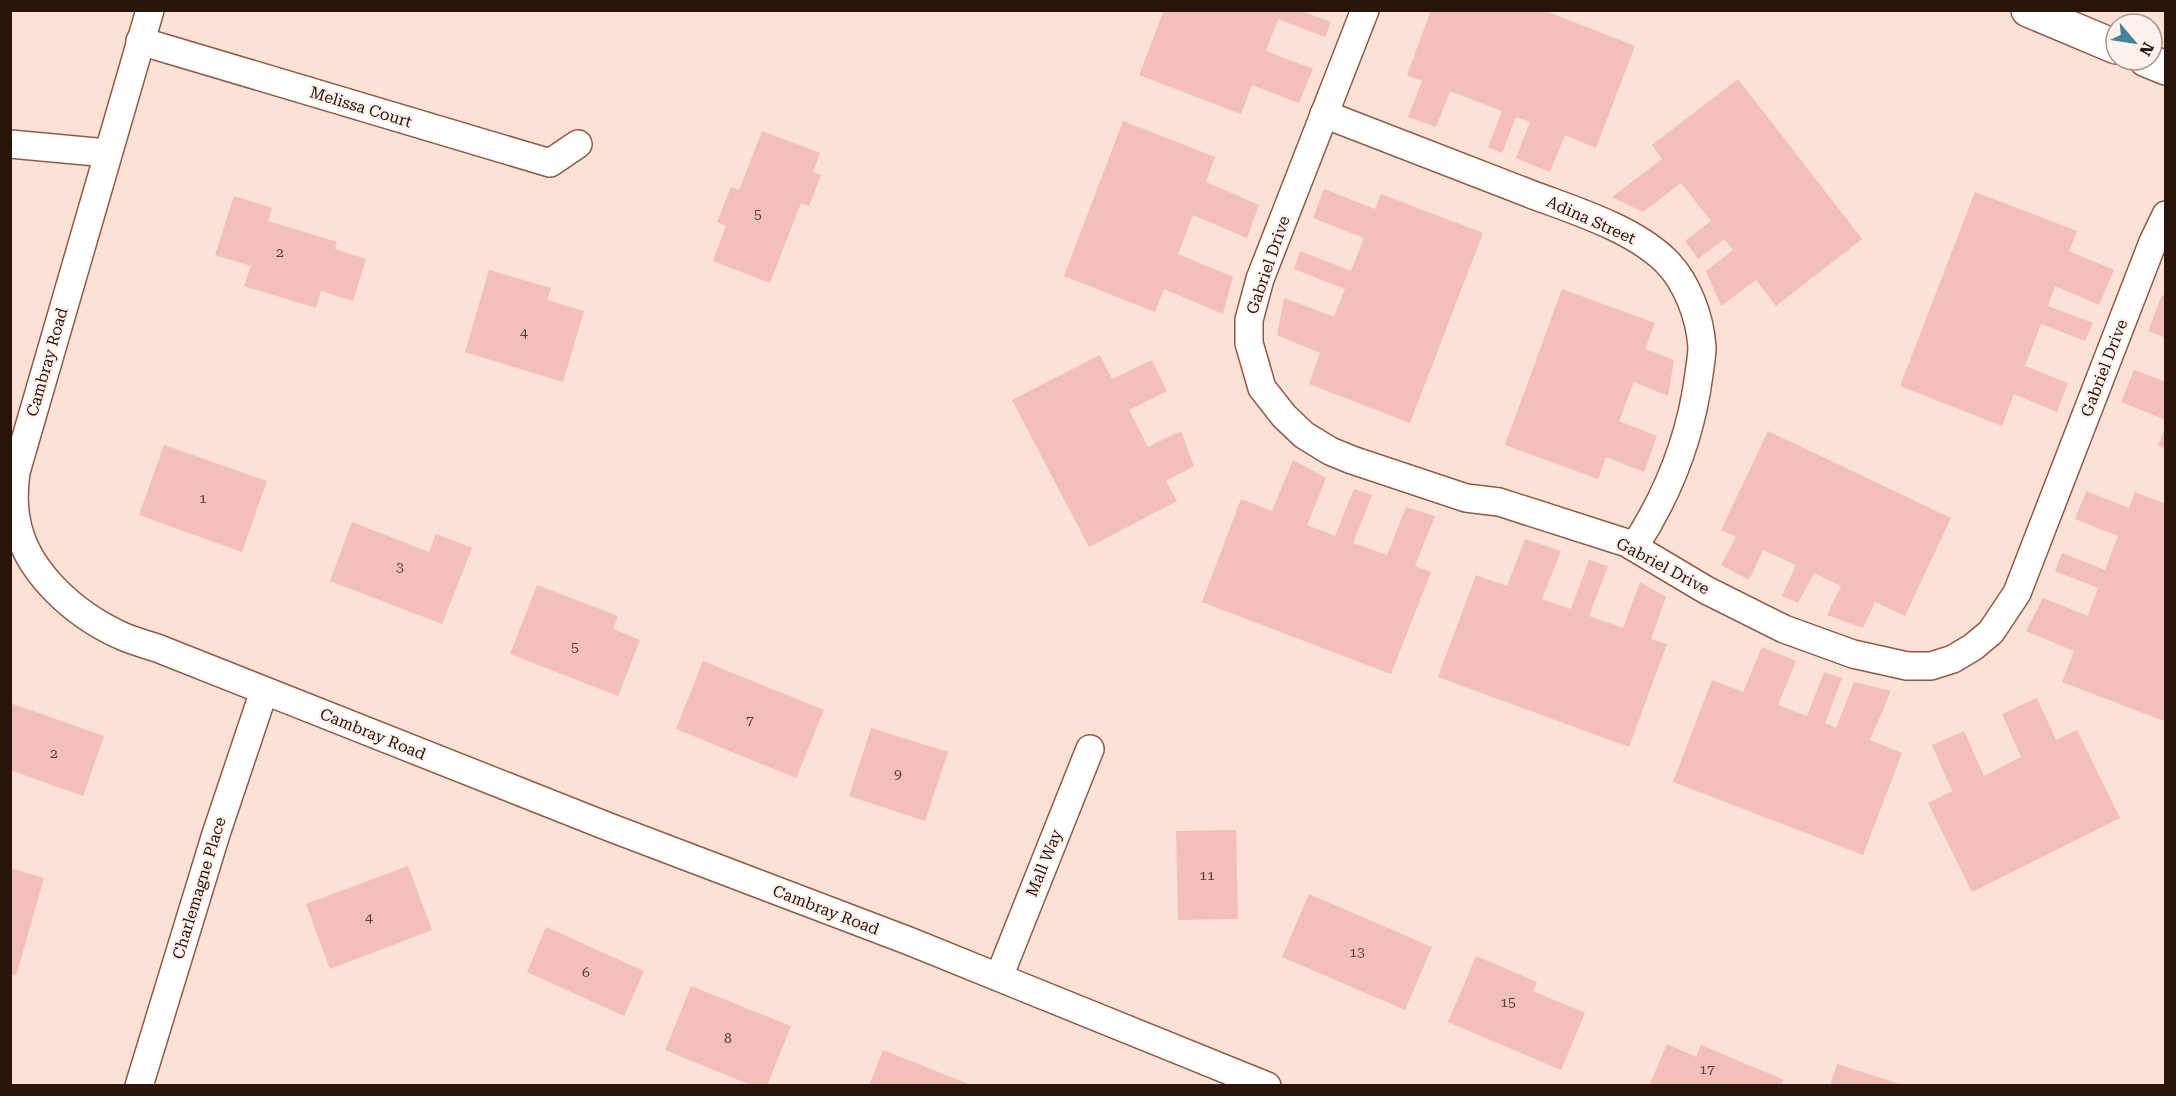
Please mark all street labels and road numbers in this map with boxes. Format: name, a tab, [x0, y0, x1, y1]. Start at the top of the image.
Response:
street label: Melissa Court	[308, 82, 414, 132]
street label: Adina Street	[1544, 192, 1638, 248]
street label: Gabriel Drive	[1242, 213, 1294, 317]
street label: Cambray Road	[22, 305, 72, 419]
street label: Gabriel Drive	[2077, 316, 2131, 419]
street label: Gabriel Drive	[1613, 533, 1713, 599]
street label: Cambray Road	[317, 704, 429, 764]
street label: Charlemagne Place	[168, 814, 230, 961]
street label: Mall Way	[1022, 826, 1066, 899]
street label: Cambray Road	[770, 881, 882, 939]

